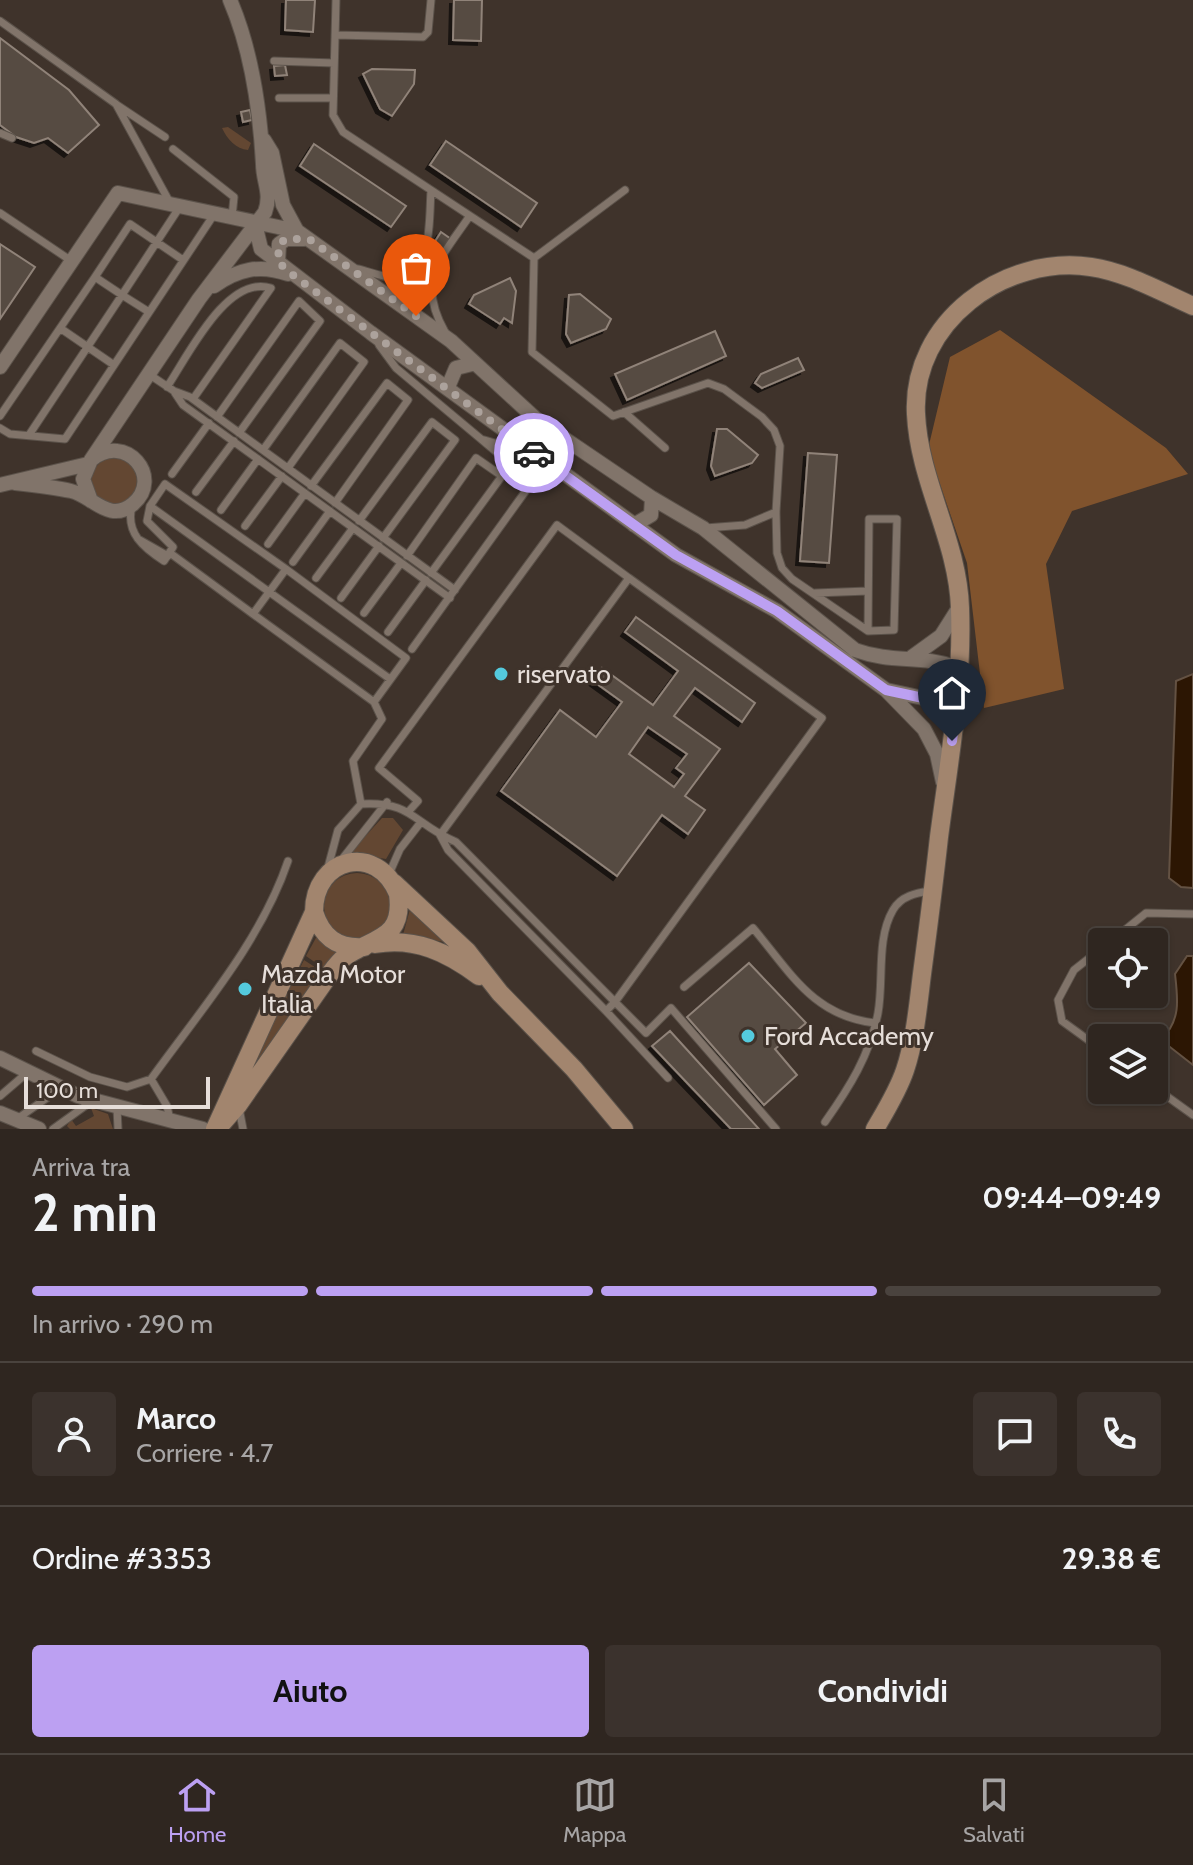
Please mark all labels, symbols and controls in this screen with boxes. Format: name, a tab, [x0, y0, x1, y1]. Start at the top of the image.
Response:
pin	[382, 234, 450, 316]
icon: bag	[394, 246, 438, 290]
courier	[494, 413, 574, 493]
icon: car	[512, 431, 556, 475]
place label: riservato	[517, 658, 611, 690]
pin	[918, 659, 986, 741]
marker: riservato	[492, 665, 510, 683]
icon: home	[930, 671, 974, 715]
map controls	[1088, 928, 1168, 1104]
button: locate	[1088, 928, 1168, 1008]
place label: Mazda Motor Italia	[261, 958, 406, 1020]
marker: Mazda Motor Italia	[236, 980, 254, 998]
place label: Ford Accademy	[764, 1020, 934, 1052]
button: layers	[1088, 1024, 1168, 1104]
marker: Ford Accademy	[739, 1027, 757, 1045]
scale bar	[24, 1073, 210, 1109]
text: 100 m	[36, 1077, 98, 1104]
text: Arriva tra	[32, 1151, 130, 1183]
text: 09:44–09:49	[982, 1179, 1161, 1216]
text: 2 min	[32, 1181, 158, 1244]
text: In arrivo · 290 m	[32, 1308, 213, 1340]
button: person	[32, 1392, 116, 1476]
button: chat	[973, 1392, 1057, 1476]
button: phone	[1077, 1392, 1161, 1476]
text: Marco	[136, 1400, 216, 1437]
text: Corriere · 4.7	[136, 1437, 273, 1469]
text: Ordine #3353	[32, 1540, 212, 1577]
text: 29.38 €	[1062, 1540, 1161, 1577]
button: Aiuto	[32, 1645, 589, 1737]
button: Condividi	[605, 1645, 1161, 1737]
tab: Home	[168, 1773, 226, 1848]
tab: Mappa	[563, 1773, 626, 1848]
tab: Salvati	[963, 1773, 1025, 1848]

